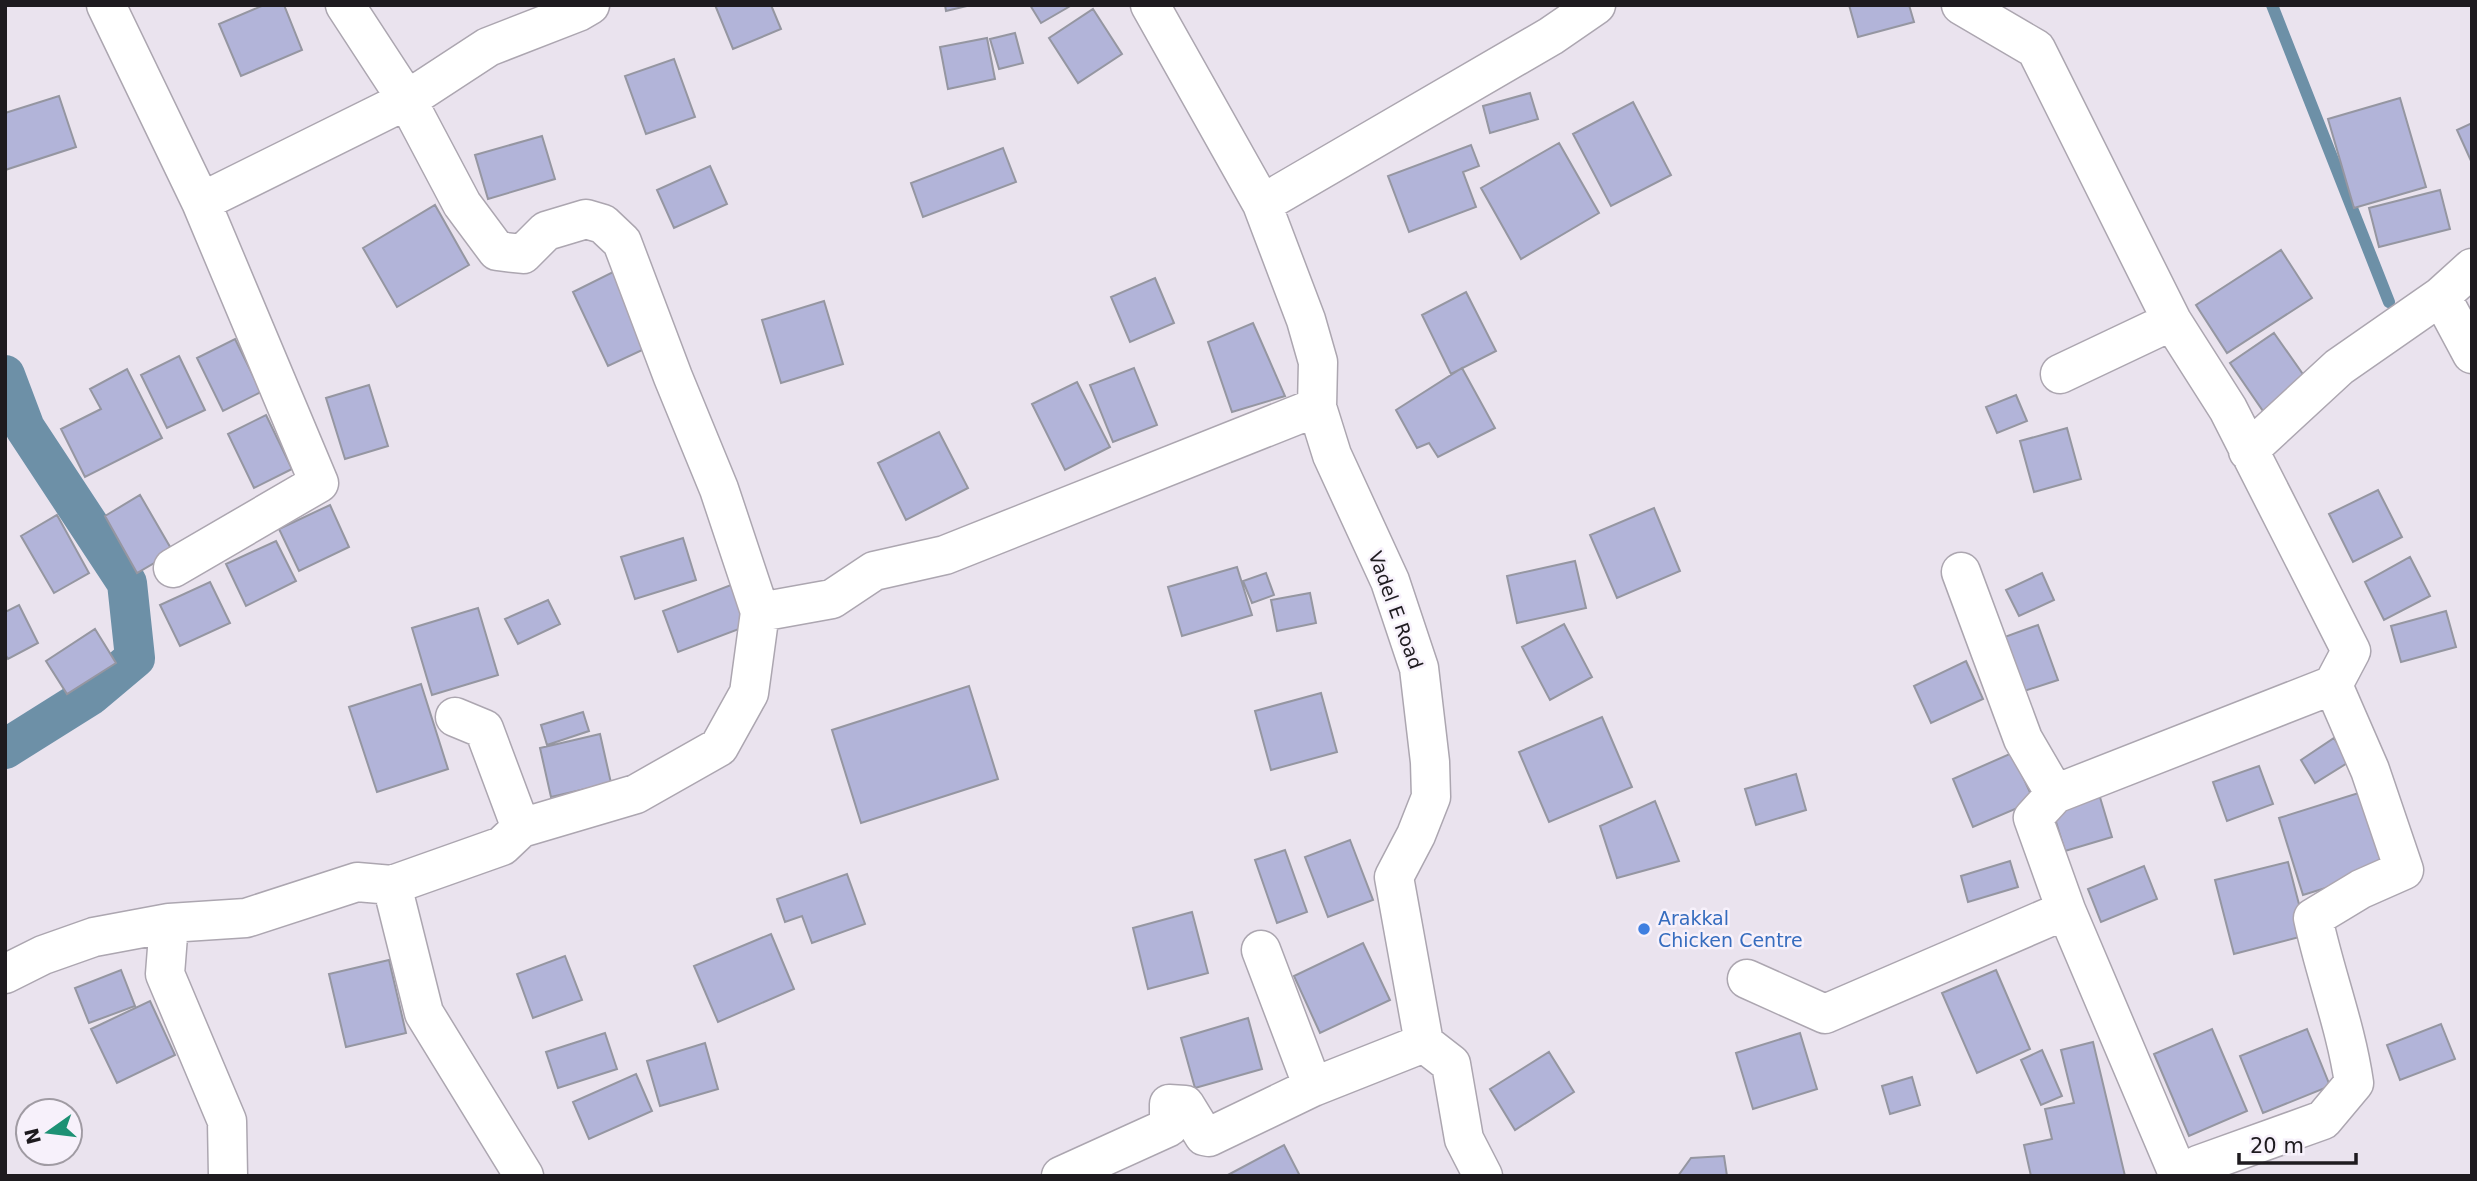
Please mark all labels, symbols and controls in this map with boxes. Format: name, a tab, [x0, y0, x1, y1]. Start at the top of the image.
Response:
street label: Vadel E Road	[1364, 548, 1428, 672]
place label: Arakkal Chicken Centre	[1658, 907, 1803, 951]
marker: Arakkal Chicken Centre	[1636, 921, 1652, 937]
north arrow	[14, 1097, 84, 1167]
scale bar	[2239, 1122, 2356, 1166]
text: N	[20, 1126, 45, 1146]
text: 20 m	[2250, 1134, 2304, 1158]

